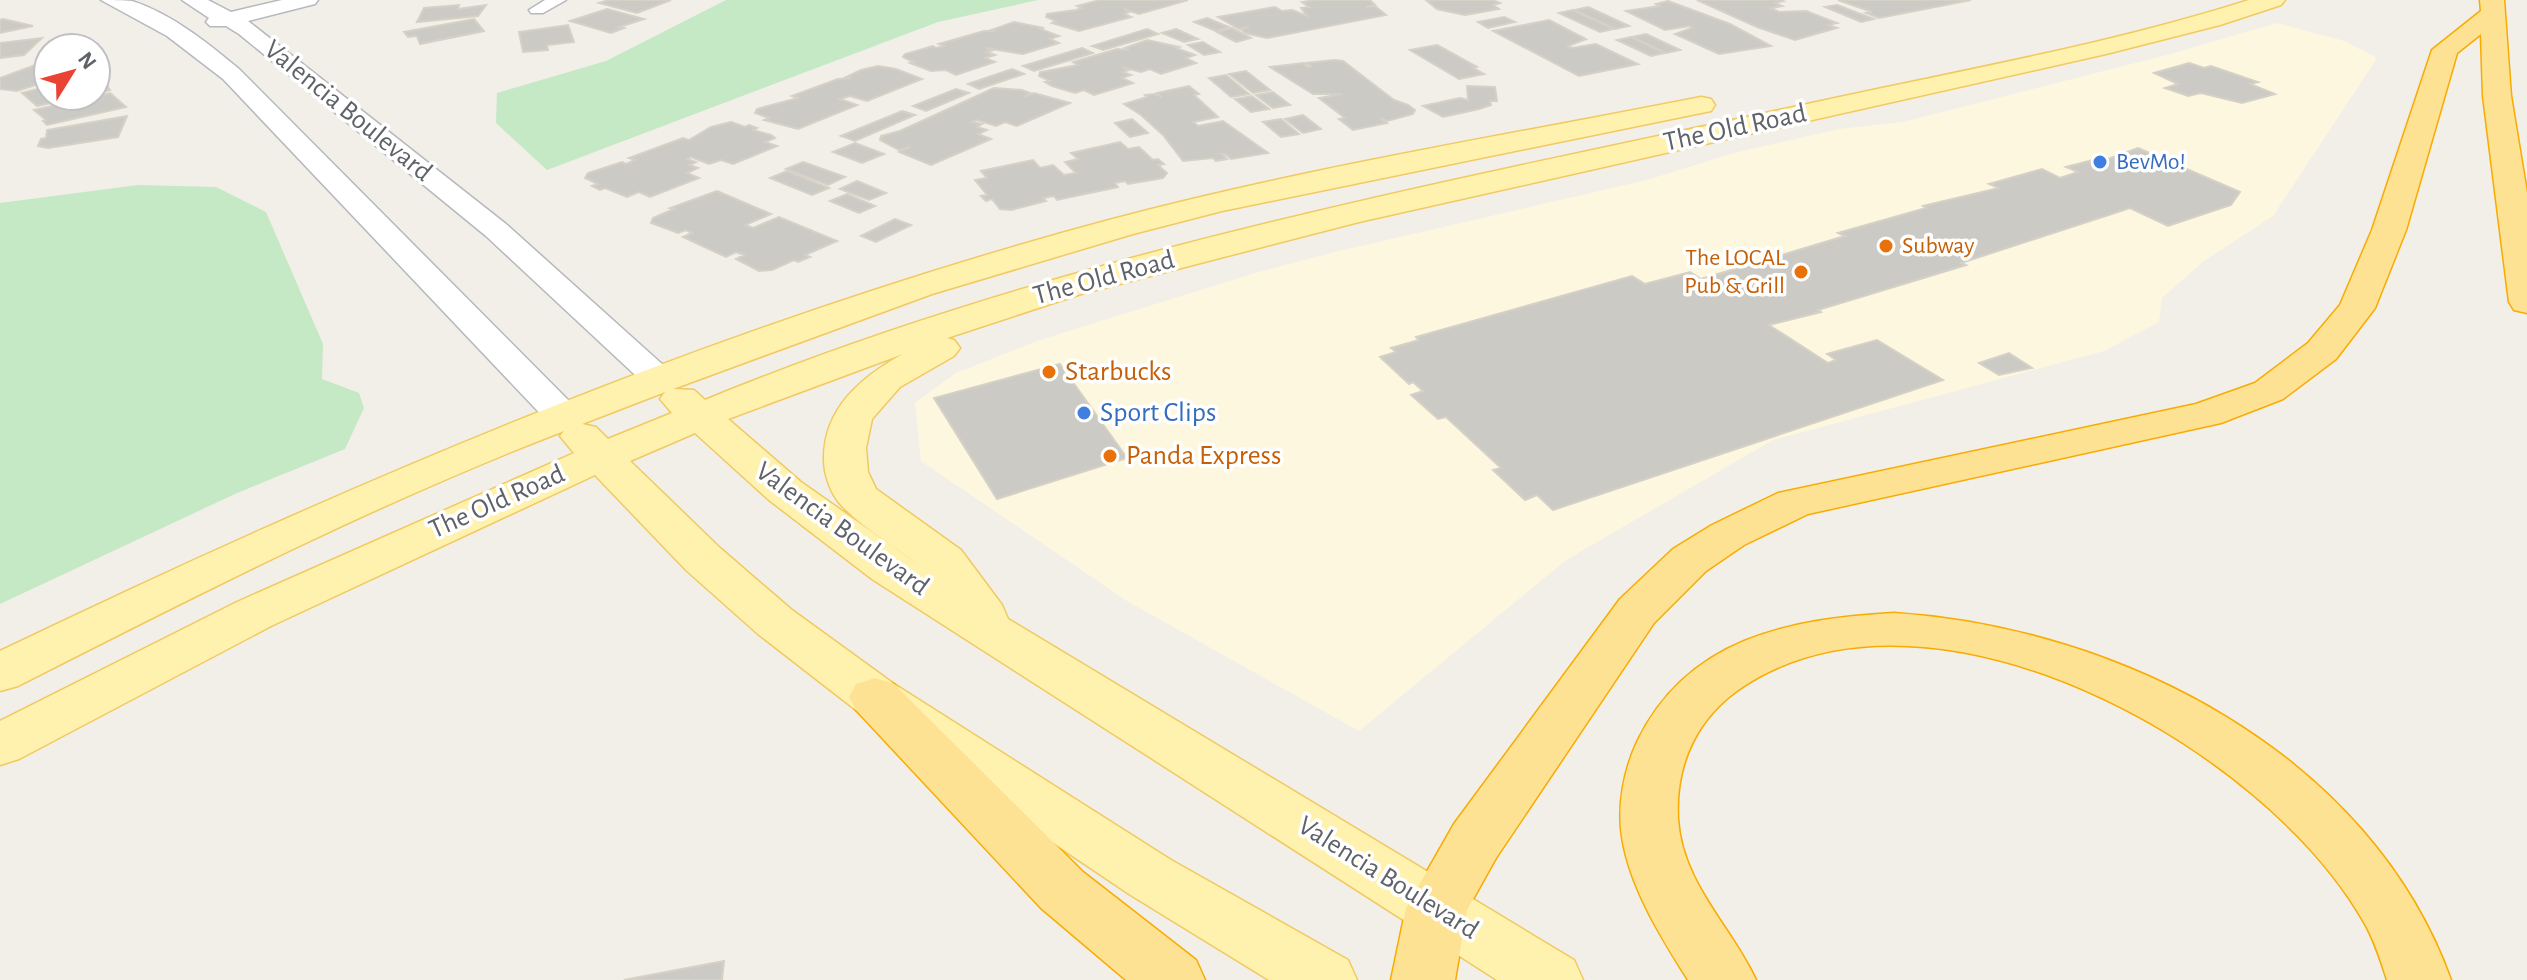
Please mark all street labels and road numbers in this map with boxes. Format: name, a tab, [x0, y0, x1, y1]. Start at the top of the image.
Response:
street label: Valencia Boulevard	[259, 35, 437, 187]
street label: The Old Road	[1661, 99, 1809, 157]
street label: The Old Road	[1030, 246, 1178, 310]
street label: Valencia Boulevard	[750, 457, 934, 601]
street label: The Old Road	[425, 460, 569, 544]
street label: Valencia Boulevard	[1293, 811, 1483, 945]

